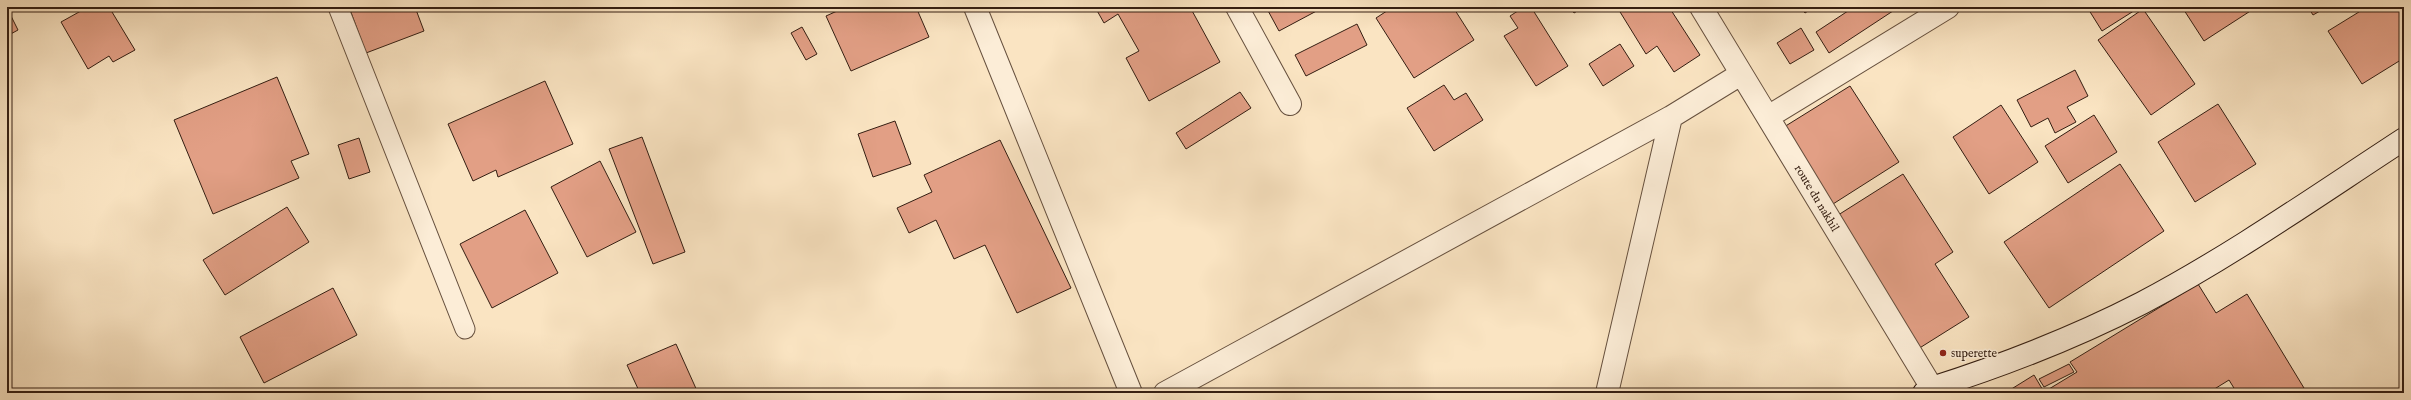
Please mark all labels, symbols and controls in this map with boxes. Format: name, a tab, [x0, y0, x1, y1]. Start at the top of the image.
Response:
street label: route du nakhil	[1791, 162, 1843, 235]
place label: superette	[1951, 346, 1998, 362]
marker: superette	[1938, 348, 1948, 358]

